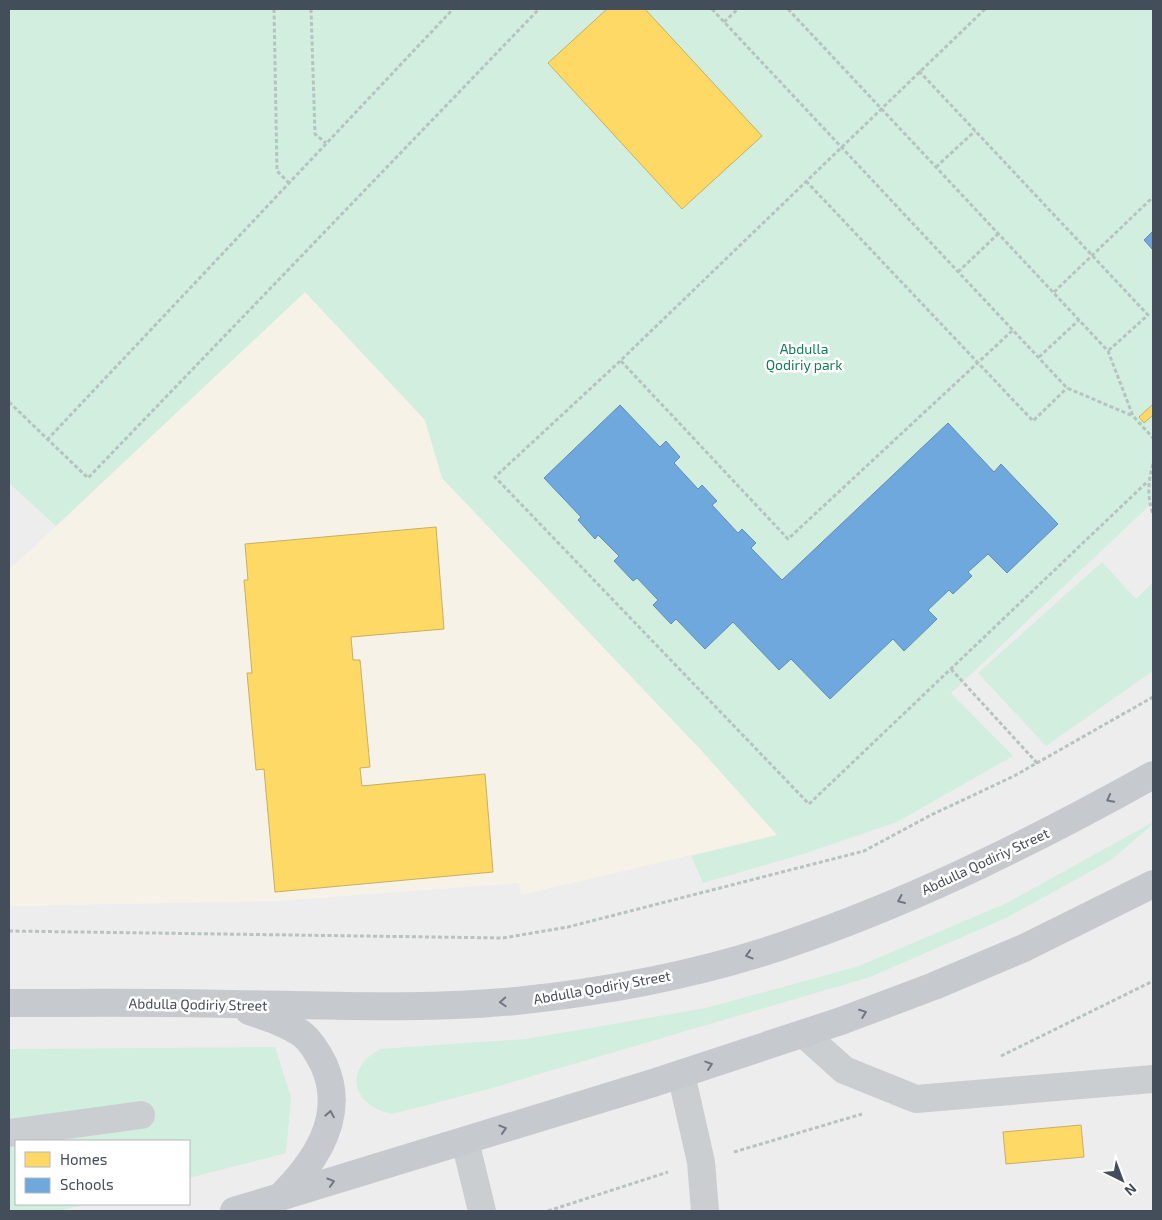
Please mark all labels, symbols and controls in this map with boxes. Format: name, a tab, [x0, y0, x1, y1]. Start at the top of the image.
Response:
park label: Abdulla Qodiriy park	[766, 340, 842, 373]
one-way arrow	[1107, 792, 1116, 802]
street label: Abdulla Qodiriy Street	[918, 824, 1052, 898]
one-way arrow	[897, 893, 906, 904]
one-way arrow	[745, 950, 753, 960]
street label: Abdulla Qodiriy Street	[532, 967, 672, 1007]
street label: Abdulla Qodiriy Street	[128, 994, 268, 1014]
one-way arrow	[499, 996, 507, 1007]
one-way arrow	[858, 1009, 866, 1019]
one-way arrow	[704, 1061, 712, 1071]
one-way arrow	[324, 1110, 334, 1119]
one-way arrow	[499, 1125, 507, 1135]
legend	[15, 1140, 190, 1205]
text: Homes	[60, 1150, 107, 1168]
north arrow	[1097, 1155, 1147, 1205]
text: Schools	[60, 1175, 114, 1193]
one-way arrow	[327, 1178, 335, 1188]
text: N	[1122, 1180, 1140, 1200]

